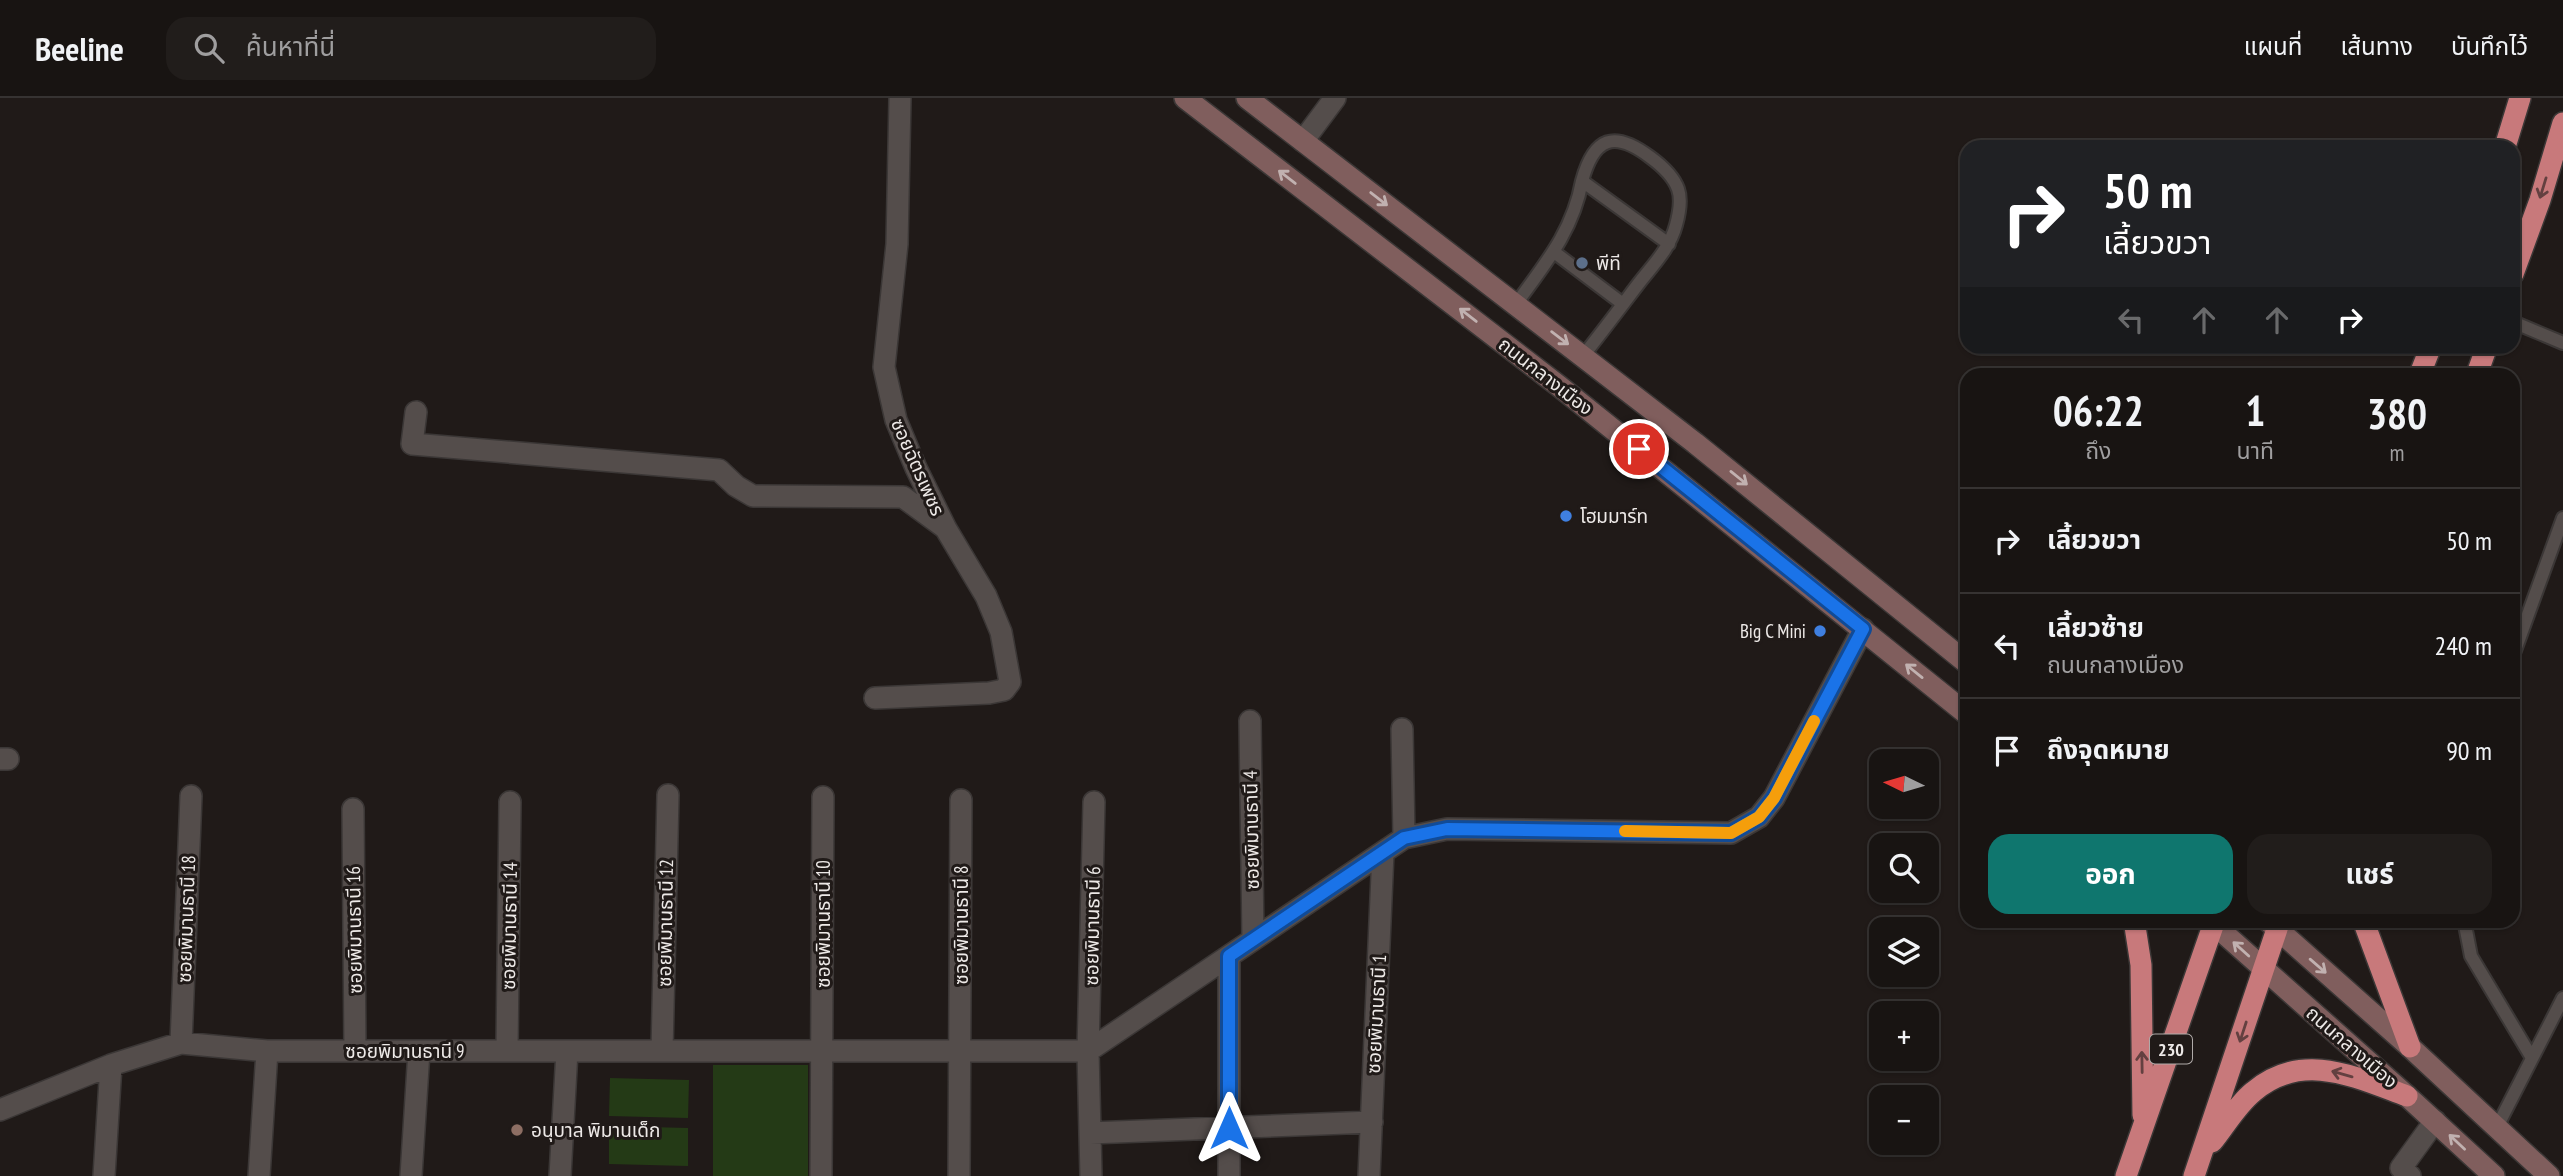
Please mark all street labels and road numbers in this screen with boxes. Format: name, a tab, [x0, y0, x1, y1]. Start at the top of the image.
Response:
street label: ถนนกลางเมือง	[1494, 332, 1598, 420]
street label: ซอยฉัตรเพชร	[886, 415, 950, 519]
street label: ซอยพิมานธานี 4	[1238, 770, 1264, 890]
street label: ซอยพิมานธานี 18	[172, 855, 200, 983]
street label: ซอยพิมานธานี 12	[652, 859, 678, 987]
street label: ซอยพิมานธานี 10	[811, 860, 835, 988]
street label: ซอยพิมานธานี 14	[496, 861, 522, 990]
street label: ซอยพิมานธานี 8	[949, 865, 973, 985]
street label: ซอยพิมานธานี 16	[341, 866, 367, 994]
street label: ซอยพิมานธานี 6	[1079, 866, 1105, 986]
street label: ซอยพิมานธานี 1	[1361, 954, 1391, 1074]
street label: ถนนกลางเมือง	[2301, 1001, 2403, 1093]
road number: 230	[2150, 1034, 2192, 1064]
street label: ซอยพิมานธานี 9	[345, 1039, 465, 1063]

